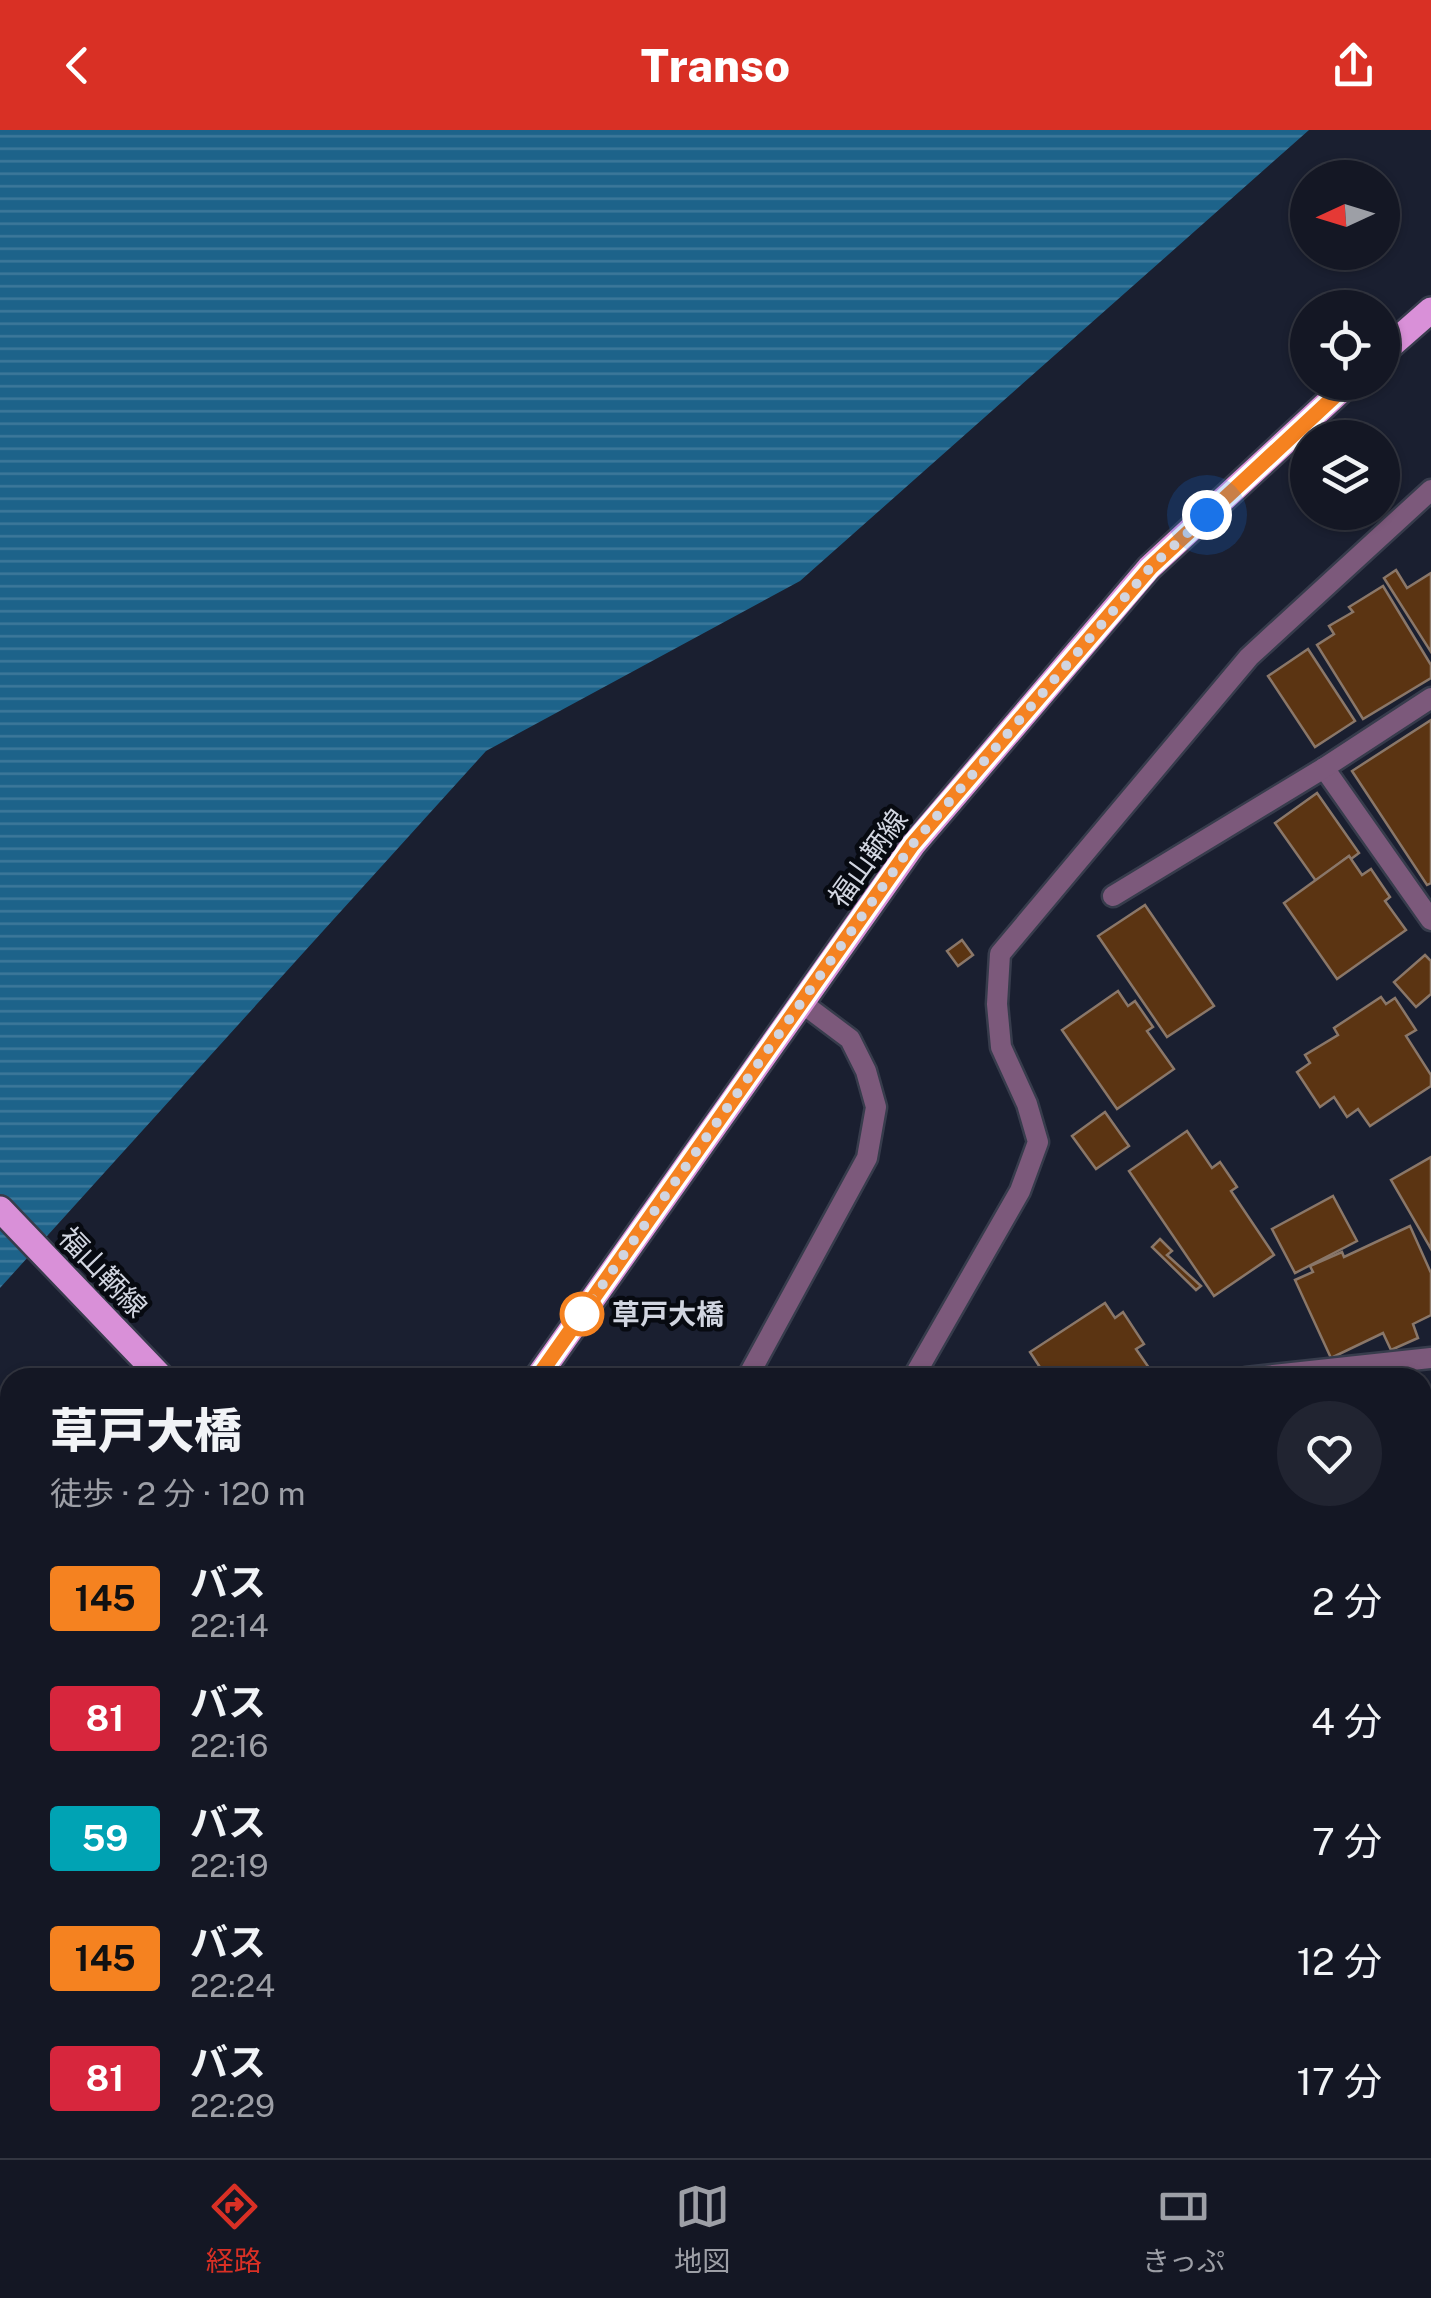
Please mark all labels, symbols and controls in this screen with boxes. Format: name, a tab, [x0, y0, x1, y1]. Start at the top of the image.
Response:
icon: back	[50, 38, 105, 93]
icon: share	[1326, 38, 1381, 93]
text: Transo	[641, 39, 790, 92]
north arrow	[1290, 160, 1400, 270]
map controls	[1290, 160, 1400, 530]
button: locate	[1290, 290, 1400, 400]
button: layers	[1290, 420, 1400, 530]
your location	[1182, 490, 1232, 540]
street label: 福山鞆線	[821, 803, 914, 913]
street label: 福山鞆線	[53, 1220, 154, 1323]
marker: 草戸大橋	[561, 1293, 603, 1335]
place label: 草戸大橋	[612, 1297, 724, 1330]
button: heart	[1277, 1401, 1382, 1506]
text: 草戸大橋	[50, 1402, 242, 1459]
text: 徒歩 · 2 分 · 120 m	[50, 1475, 305, 1512]
text: バス	[190, 1560, 266, 1605]
text: 145	[74, 1578, 136, 1619]
text: 2 分	[1312, 1579, 1382, 1624]
text: 22:14	[190, 1607, 269, 1644]
text: バス	[190, 1680, 266, 1725]
text: 81	[86, 1698, 124, 1739]
text: 4 分	[1311, 1699, 1382, 1744]
text: 22:16	[190, 1727, 268, 1764]
text: バス	[190, 1800, 266, 1845]
text: 59	[82, 1818, 128, 1859]
text: 7 分	[1312, 1819, 1382, 1864]
text: 22:19	[190, 1847, 268, 1884]
text: バス	[190, 1920, 266, 1965]
text: 145	[74, 1938, 136, 1979]
text: 12 分	[1297, 1939, 1382, 1984]
text: 22:24	[190, 1967, 275, 2004]
text: バス	[190, 2040, 266, 2085]
text: 81	[86, 2058, 124, 2099]
text: 17 分	[1296, 2059, 1382, 2104]
text: 22:29	[190, 2087, 275, 2124]
tab: 経路	[206, 2179, 262, 2279]
tab: 地図	[674, 2179, 730, 2279]
tab: きっぷ	[1142, 2179, 1225, 2279]

